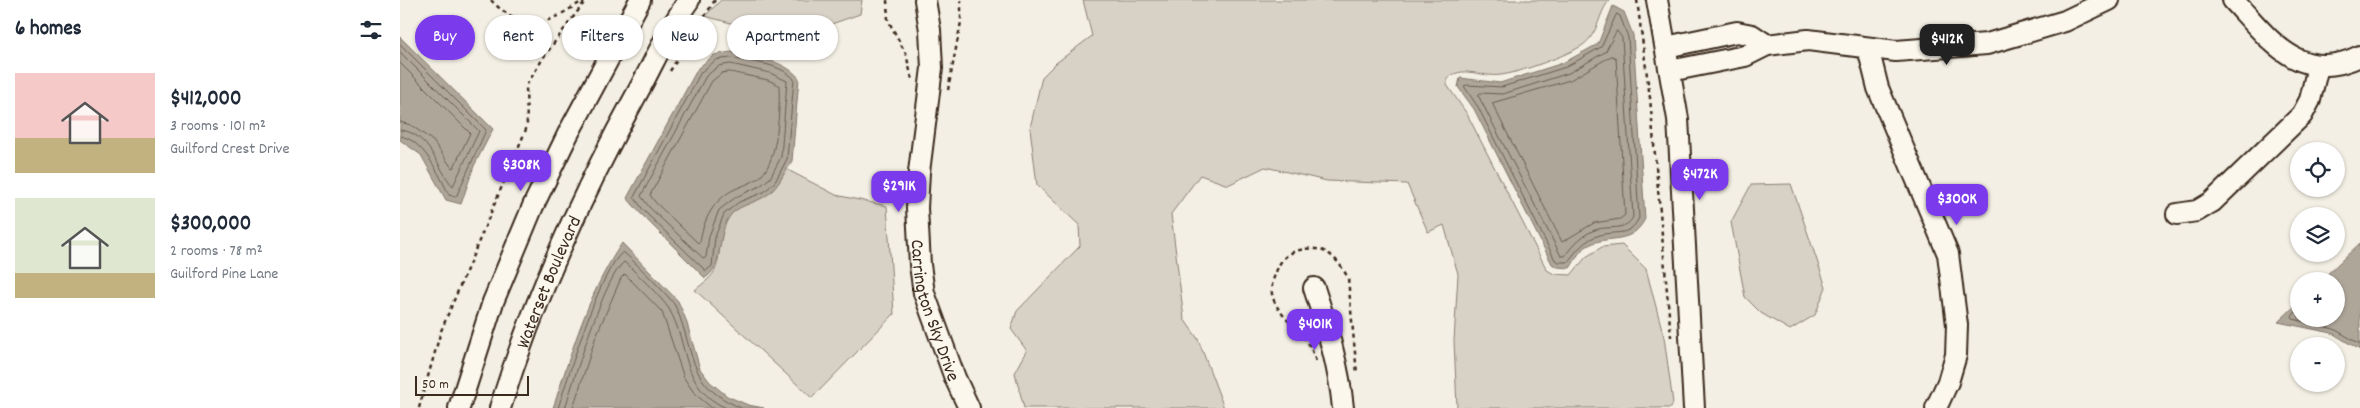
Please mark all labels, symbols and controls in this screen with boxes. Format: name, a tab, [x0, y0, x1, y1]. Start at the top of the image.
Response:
text: 6 homes	[15, 15, 82, 45]
chip: Buy	[415, 15, 475, 60]
chip: Rent	[485, 15, 552, 60]
chip: Filters	[562, 15, 643, 60]
chip: New	[653, 15, 717, 60]
chip: Apartment	[727, 15, 838, 60]
icon: filters	[357, 16, 385, 44]
pin: $412K	[1912, 23, 1982, 66]
text: $412K	[1931, 28, 1963, 51]
text: $412,000	[170, 85, 241, 115]
icon: home	[55, 93, 115, 153]
text: 3 rooms · 101 m²	[170, 115, 266, 138]
text: Guilford Crest Drive	[170, 138, 290, 161]
map controls	[2290, 142, 2345, 392]
button: locate	[2290, 142, 2345, 197]
pin: $308K	[486, 150, 556, 192]
text: $308K	[502, 154, 540, 177]
pin: $472K	[1665, 158, 1735, 201]
text: $472K	[1682, 163, 1718, 186]
pin: $291K	[864, 170, 934, 213]
text: $291K	[882, 175, 916, 198]
pin: $300K	[1922, 184, 1992, 226]
text: $300K	[1937, 188, 1977, 211]
button: layers	[2290, 207, 2345, 262]
text: $300,000	[170, 210, 251, 240]
street label: Waterset Boulevard	[511, 212, 590, 353]
icon: home	[55, 218, 115, 278]
street label: Carrington Sky Drive	[902, 239, 965, 386]
text: 2 rooms · 78 m²	[170, 240, 263, 263]
text: Guilford Pine Lane	[170, 263, 278, 286]
button: +	[2290, 272, 2345, 327]
pin: $401K	[1280, 308, 1350, 351]
text: $401K	[1298, 313, 1332, 336]
button: −	[2290, 337, 2345, 392]
scale bar	[415, 373, 529, 396]
text: 50 m	[422, 375, 449, 395]

